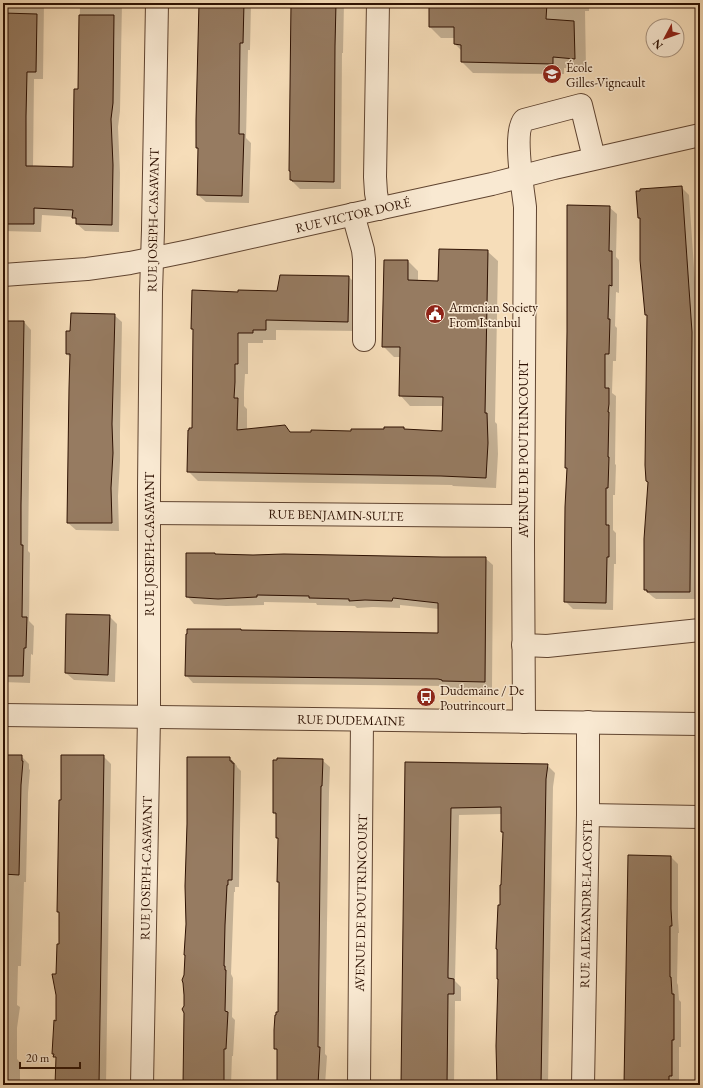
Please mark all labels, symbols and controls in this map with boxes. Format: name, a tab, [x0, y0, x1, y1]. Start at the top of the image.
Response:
north arrow	[645, 18, 685, 58]
text: N	[649, 37, 666, 53]
place label: École Gilles-Vigneault	[566, 59, 645, 91]
school or university icon: École Gilles-Vigneault	[541, 63, 563, 85]
street label: RUE JOSEPH-CASAVANT	[143, 147, 163, 292]
street label: RUE VICTOR DORÉ	[294, 193, 412, 237]
place label: Armenian Society From Istanbul	[448, 299, 538, 331]
public building icon: Armenian Society From Istanbul	[424, 303, 446, 325]
street label: AVENUE DE POUTRINCOURT	[515, 360, 532, 539]
street label: RUE JOSEPH-CASAVANT	[141, 472, 158, 616]
street label: RUE BENJAMIN-SULTE	[268, 505, 404, 525]
place label: Dudemaine / De Poutrincourt	[440, 682, 524, 714]
bus stop icon: Dudemaine / De Poutrincourt	[415, 686, 437, 708]
street label: RUE DUDEMAINE	[297, 711, 405, 729]
street label: RUE JOSEPH-CASAVANT	[136, 795, 156, 940]
street label: AVENUE DE POUTRINCOURT	[351, 814, 371, 993]
street label: RUE ALEXANDRE-LACOSTE	[576, 820, 596, 988]
scale bar	[20, 1044, 80, 1070]
text: 20 m	[26, 1050, 50, 1066]

